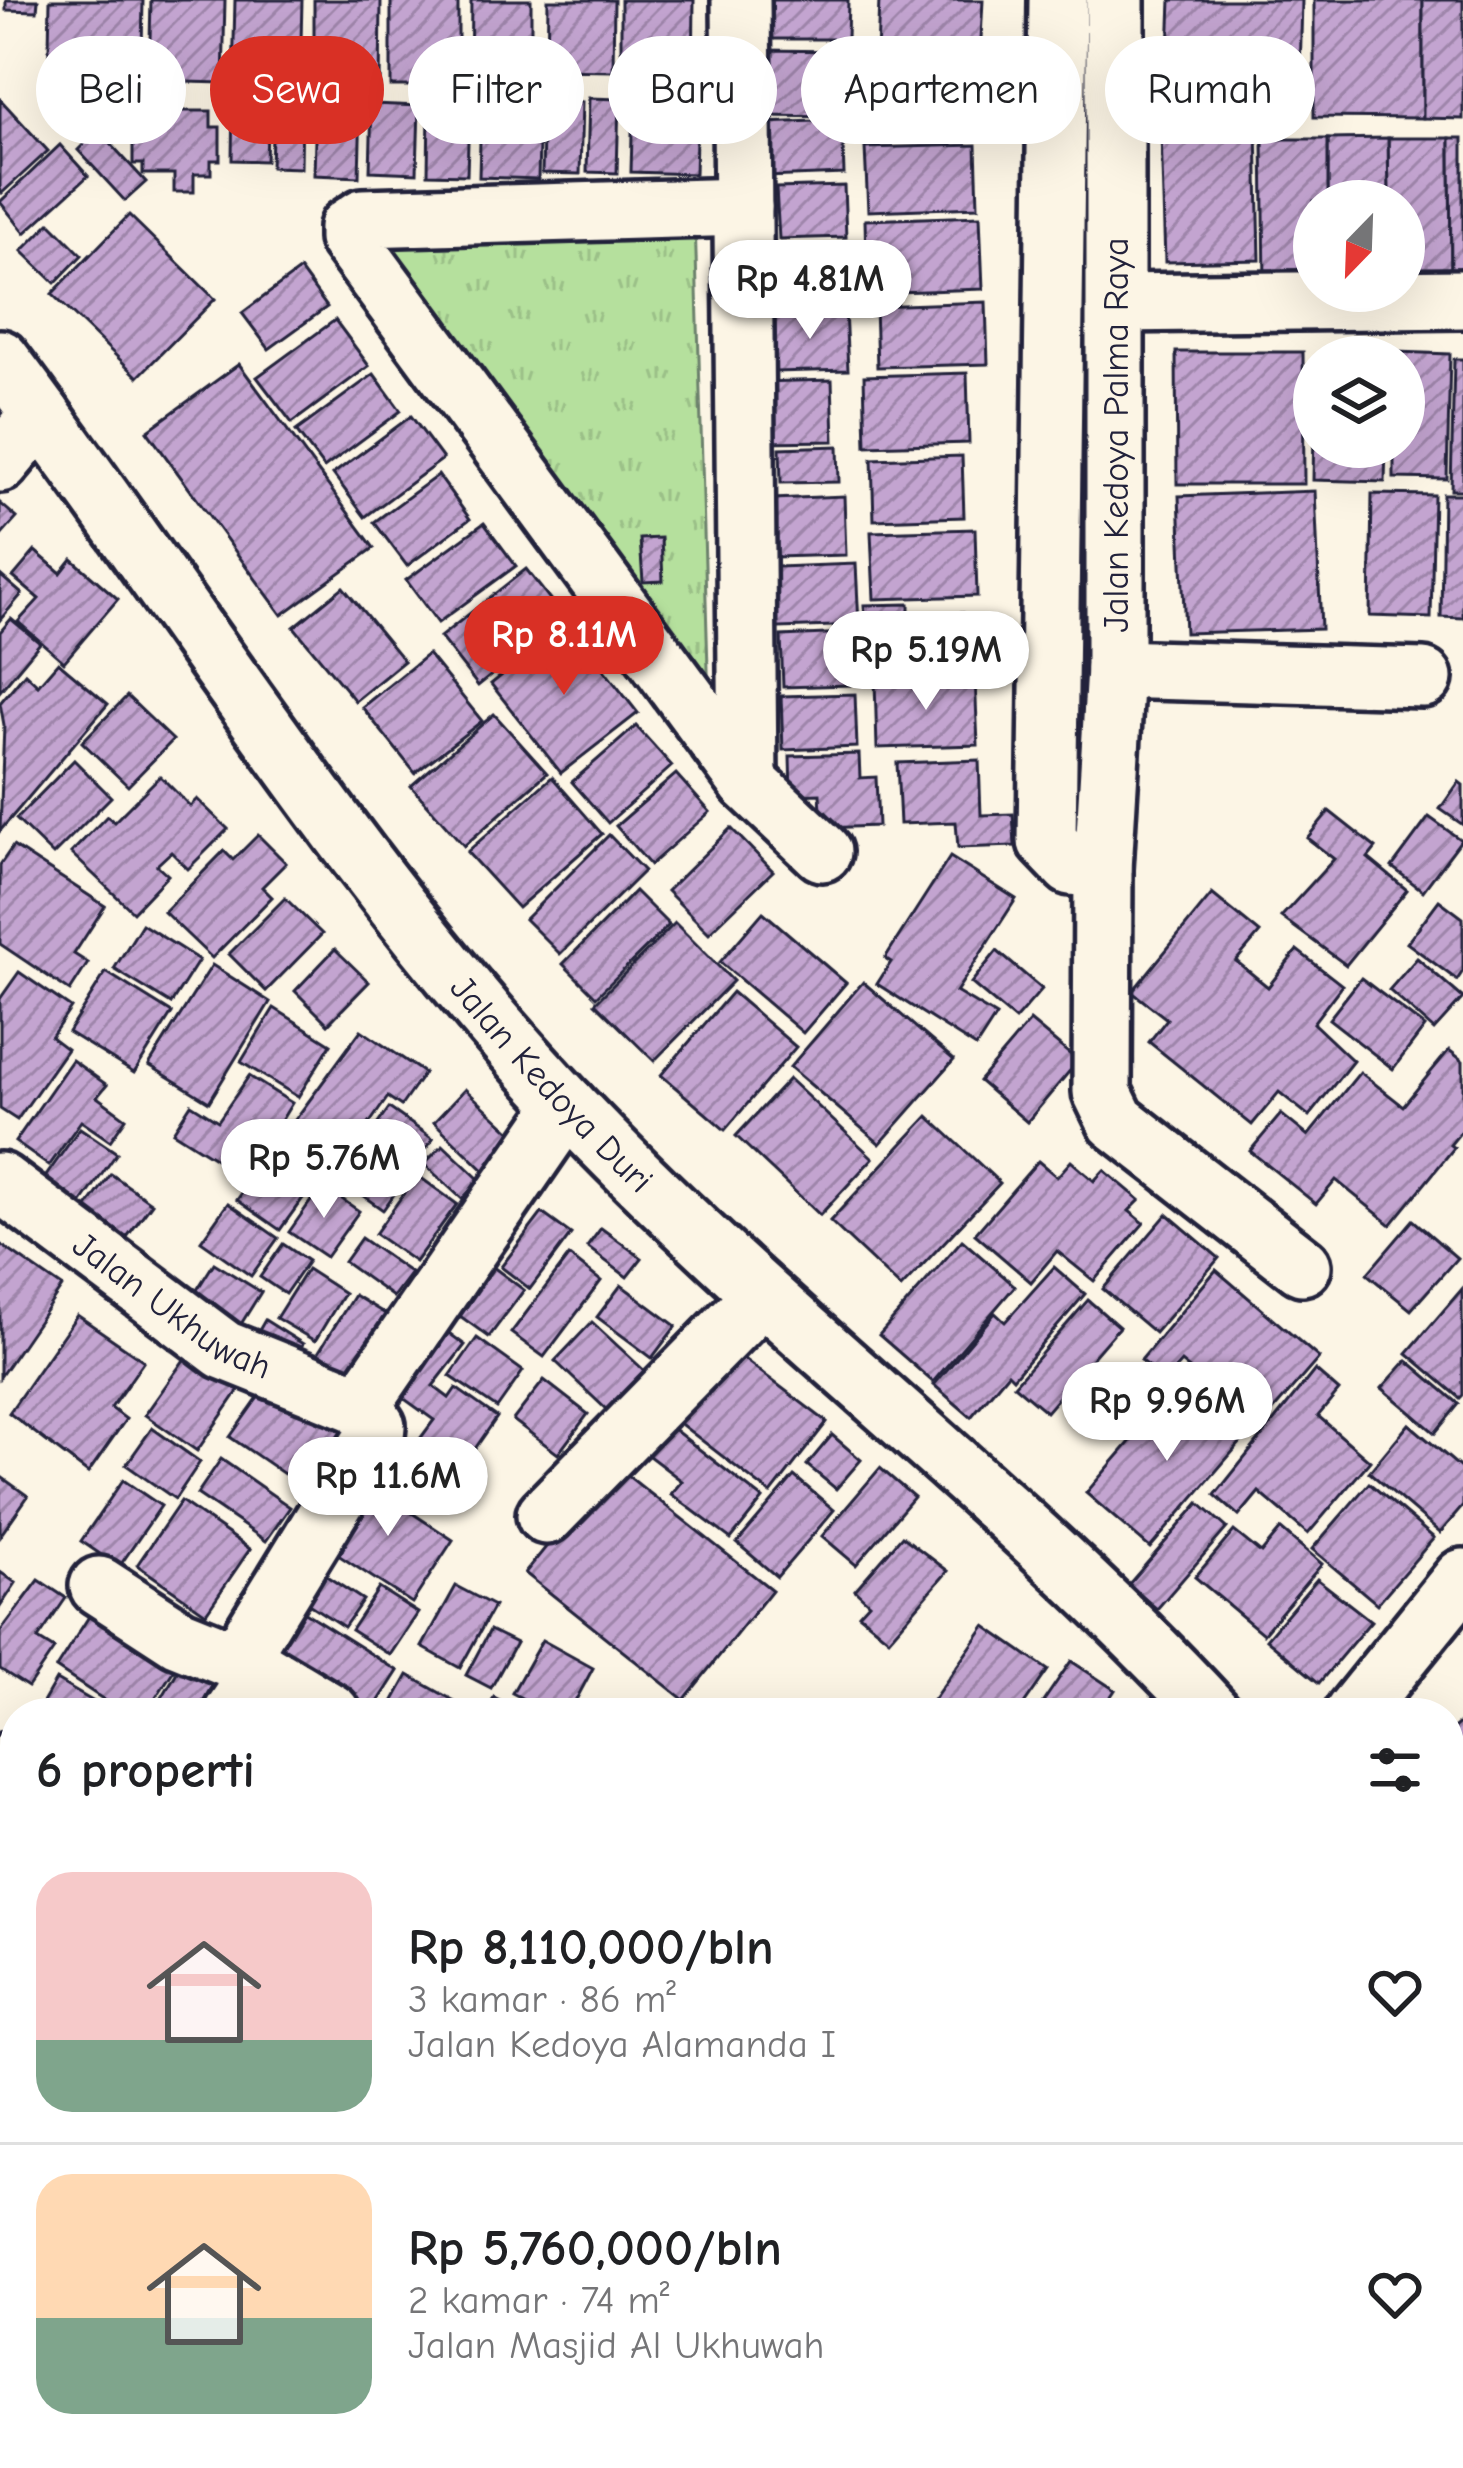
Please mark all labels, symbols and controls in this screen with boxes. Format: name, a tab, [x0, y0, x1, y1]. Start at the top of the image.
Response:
chip: Beli	[36, 36, 186, 144]
chip: Sewa	[210, 36, 384, 144]
chip: Filter	[408, 36, 584, 144]
chip: Baru	[608, 36, 777, 144]
chip: Apartemen	[801, 36, 1081, 144]
chip: Rumah	[1105, 36, 1315, 144]
north arrow	[1293, 180, 1425, 312]
map controls	[1293, 180, 1425, 468]
street label: Jalan Kedoya Palma Raya	[1096, 238, 1137, 632]
pin: Rp 4.81M	[686, 240, 934, 342]
text: Rp 4.81M	[735, 256, 885, 301]
button: layers	[1293, 336, 1425, 468]
pin: Rp 8.11M	[440, 596, 688, 698]
pin: Rp 5.19M	[802, 611, 1050, 713]
text: Rp 8.11M	[491, 612, 637, 657]
text: Rp 5.19M	[850, 627, 1002, 672]
street label: Jalan Kedoya Duri	[442, 968, 661, 1201]
pin: Rp 5.76M	[200, 1119, 448, 1221]
text: Rp 5.76M	[248, 1135, 400, 1180]
street label: Jalan Ukhuwah	[65, 1224, 277, 1387]
pin: Rp 9.96M	[1043, 1362, 1291, 1464]
text: Rp 9.96M	[1089, 1378, 1245, 1423]
pin: Rp 11.6M	[264, 1437, 512, 1539]
text: Rp 11.6M	[315, 1453, 461, 1498]
icon: filters	[1362, 1737, 1428, 1803]
text: 6 properti	[36, 1741, 255, 1800]
text: Rp 8,110,000/bln	[408, 1918, 774, 1977]
icon: home	[132, 1920, 276, 2064]
icon: heart	[1362, 1959, 1428, 2025]
text: 3 kamar · 86 m²	[408, 1977, 676, 2022]
text: Jalan Kedoya Alamanda I	[408, 2022, 836, 2067]
text: Rp 5,760,000/bln	[408, 2219, 782, 2278]
icon: home	[132, 2222, 276, 2366]
icon: heart	[1362, 2261, 1428, 2327]
text: 2 kamar · 74 m²	[408, 2278, 670, 2323]
text: Jalan Masjid Al Ukhuwah	[408, 2323, 825, 2368]

